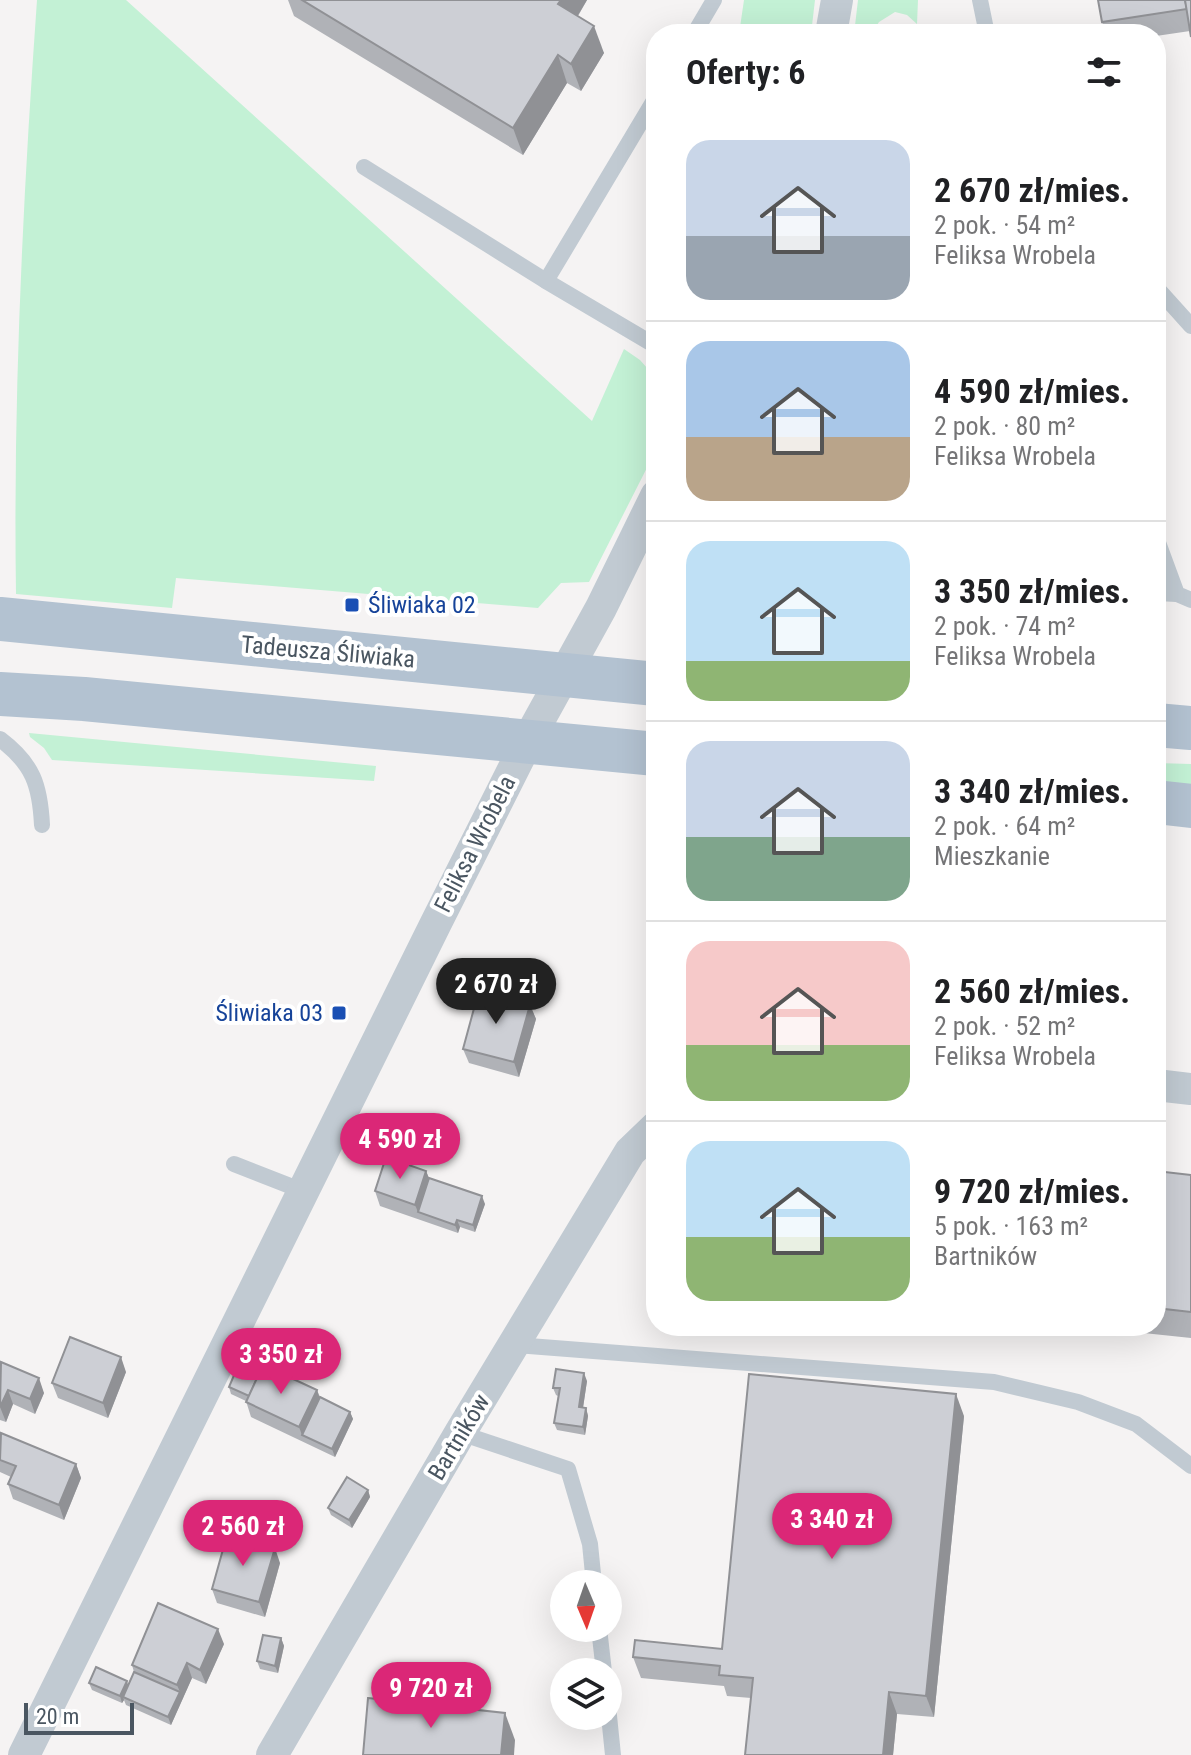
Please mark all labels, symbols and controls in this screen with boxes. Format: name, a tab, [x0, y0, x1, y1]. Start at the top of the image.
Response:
icon: filters	[1082, 50, 1126, 94]
text: Oferty: 6	[686, 52, 806, 92]
text: 2 670 zł/mies.	[934, 170, 1130, 210]
icon: home	[750, 172, 846, 268]
text: 2 pok. · 54 m²	[934, 210, 1075, 240]
text: Feliksa Wrobela	[934, 240, 1096, 270]
text: 4 590 zł/mies.	[934, 371, 1130, 411]
icon: home	[750, 373, 846, 469]
text: 2 pok. · 80 m²	[934, 411, 1075, 441]
text: Feliksa Wrobela	[934, 441, 1096, 471]
text: 3 350 zł/mies.	[934, 571, 1130, 611]
icon: home	[750, 573, 846, 669]
place label: Śliwiaka 02	[368, 591, 476, 619]
marker: Śliwiaka 02	[343, 596, 361, 614]
text: 2 pok. · 74 m²	[934, 611, 1075, 641]
street label: Tadeusza Śliwiaka	[240, 630, 416, 674]
text: Feliksa Wrobela	[934, 641, 1096, 671]
street label: Feliksa Wrobela	[429, 771, 521, 917]
text: 3 340 zł/mies.	[934, 771, 1130, 811]
icon: home	[750, 773, 846, 869]
text: 2 pok. · 64 m²	[934, 811, 1075, 841]
text: Mieszkanie	[934, 841, 1050, 871]
pin: 2 670 zł	[413, 958, 579, 1026]
text: 2 670 zł	[454, 969, 538, 999]
text: 2 560 zł/mies.	[934, 971, 1130, 1011]
icon: home	[750, 973, 846, 1069]
place label: Śliwiaka 03	[215, 999, 323, 1027]
marker: Śliwiaka 03	[330, 1004, 348, 1022]
text: 2 pok. · 52 m²	[934, 1011, 1075, 1041]
text: Feliksa Wrobela	[934, 1041, 1096, 1071]
pin: 4 590 zł	[317, 1113, 483, 1181]
text: 4 590 zł	[358, 1124, 442, 1154]
text: 9 720 zł/mies.	[934, 1171, 1130, 1211]
icon: home	[750, 1173, 846, 1269]
text: 5 pok. · 163 m²	[934, 1211, 1088, 1241]
text: Bartników	[934, 1241, 1037, 1271]
pin: 3 350 zł	[198, 1328, 364, 1396]
text: 3 350 zł	[239, 1339, 323, 1369]
street label: Bartników	[422, 1389, 496, 1485]
pin: 3 340 zł	[749, 1493, 915, 1561]
pin: 2 560 zł	[160, 1500, 326, 1568]
text: 3 340 zł	[790, 1504, 874, 1534]
text: 2 560 zł	[201, 1511, 285, 1541]
north arrow	[550, 1570, 622, 1642]
map controls	[550, 1570, 622, 1730]
button: layers	[550, 1658, 622, 1730]
pin: 9 720 zł	[348, 1662, 514, 1730]
text: 9 720 zł	[389, 1673, 473, 1703]
scale bar	[24, 1699, 134, 1735]
text: 20 m	[36, 1704, 79, 1729]

